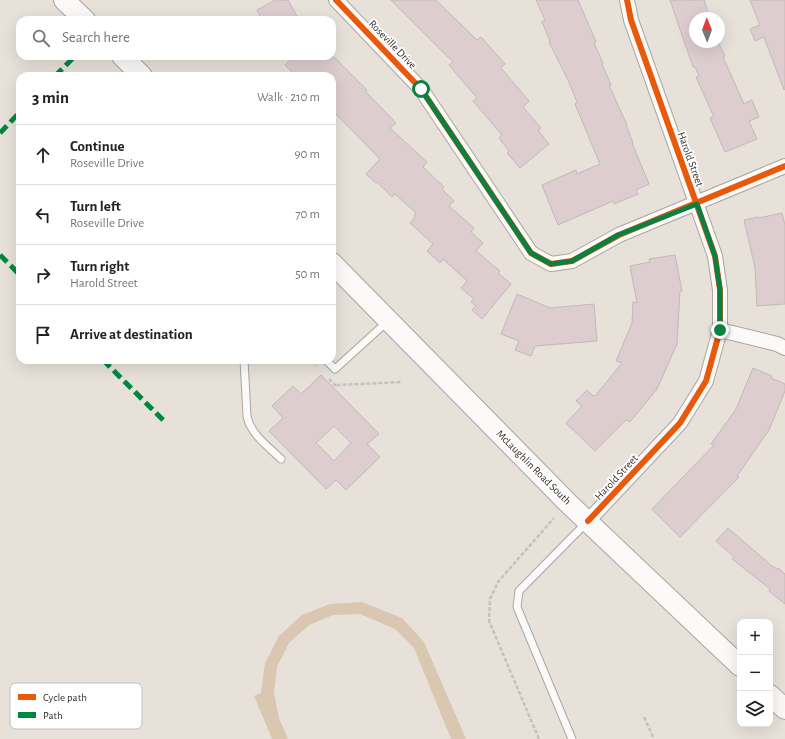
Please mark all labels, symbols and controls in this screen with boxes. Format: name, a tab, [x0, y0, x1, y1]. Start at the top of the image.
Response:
north arrow	[689, 12, 725, 48]
search box	[16, 16, 336, 60]
street label: Roseville Drive	[367, 18, 418, 71]
icon: search	[30, 27, 52, 49]
text: Search here	[62, 30, 130, 45]
route start	[412, 80, 430, 98]
text: 3 min	[32, 89, 69, 106]
text: Walk · 210 m	[257, 91, 320, 104]
street label: Harold Street	[676, 130, 706, 188]
text: Continue	[70, 139, 125, 154]
icon: ahead	[32, 144, 54, 166]
text: 90 m	[294, 148, 320, 161]
text: Roseville Drive	[70, 157, 144, 170]
text: Turn left	[70, 199, 121, 214]
icon: left	[32, 204, 54, 226]
text: 70 m	[295, 208, 320, 221]
text: Roseville Drive	[70, 217, 144, 230]
text: Turn right	[70, 259, 129, 274]
icon: right	[32, 264, 54, 286]
text: 50 m	[295, 268, 320, 281]
text: Harold Street	[70, 277, 138, 290]
route end	[711, 321, 729, 339]
icon: arrive	[32, 324, 54, 346]
text: Arrive at destination	[70, 327, 193, 342]
street label: McLaughlin Road South	[494, 428, 573, 507]
street label: Harold Street	[593, 452, 640, 502]
map controls	[737, 619, 773, 727]
button: +	[737, 619, 773, 655]
button: −	[737, 655, 773, 691]
legend	[10, 683, 142, 729]
button: layers	[737, 691, 773, 727]
text: Cycle path	[43, 692, 87, 703]
text: Path	[43, 710, 63, 721]

